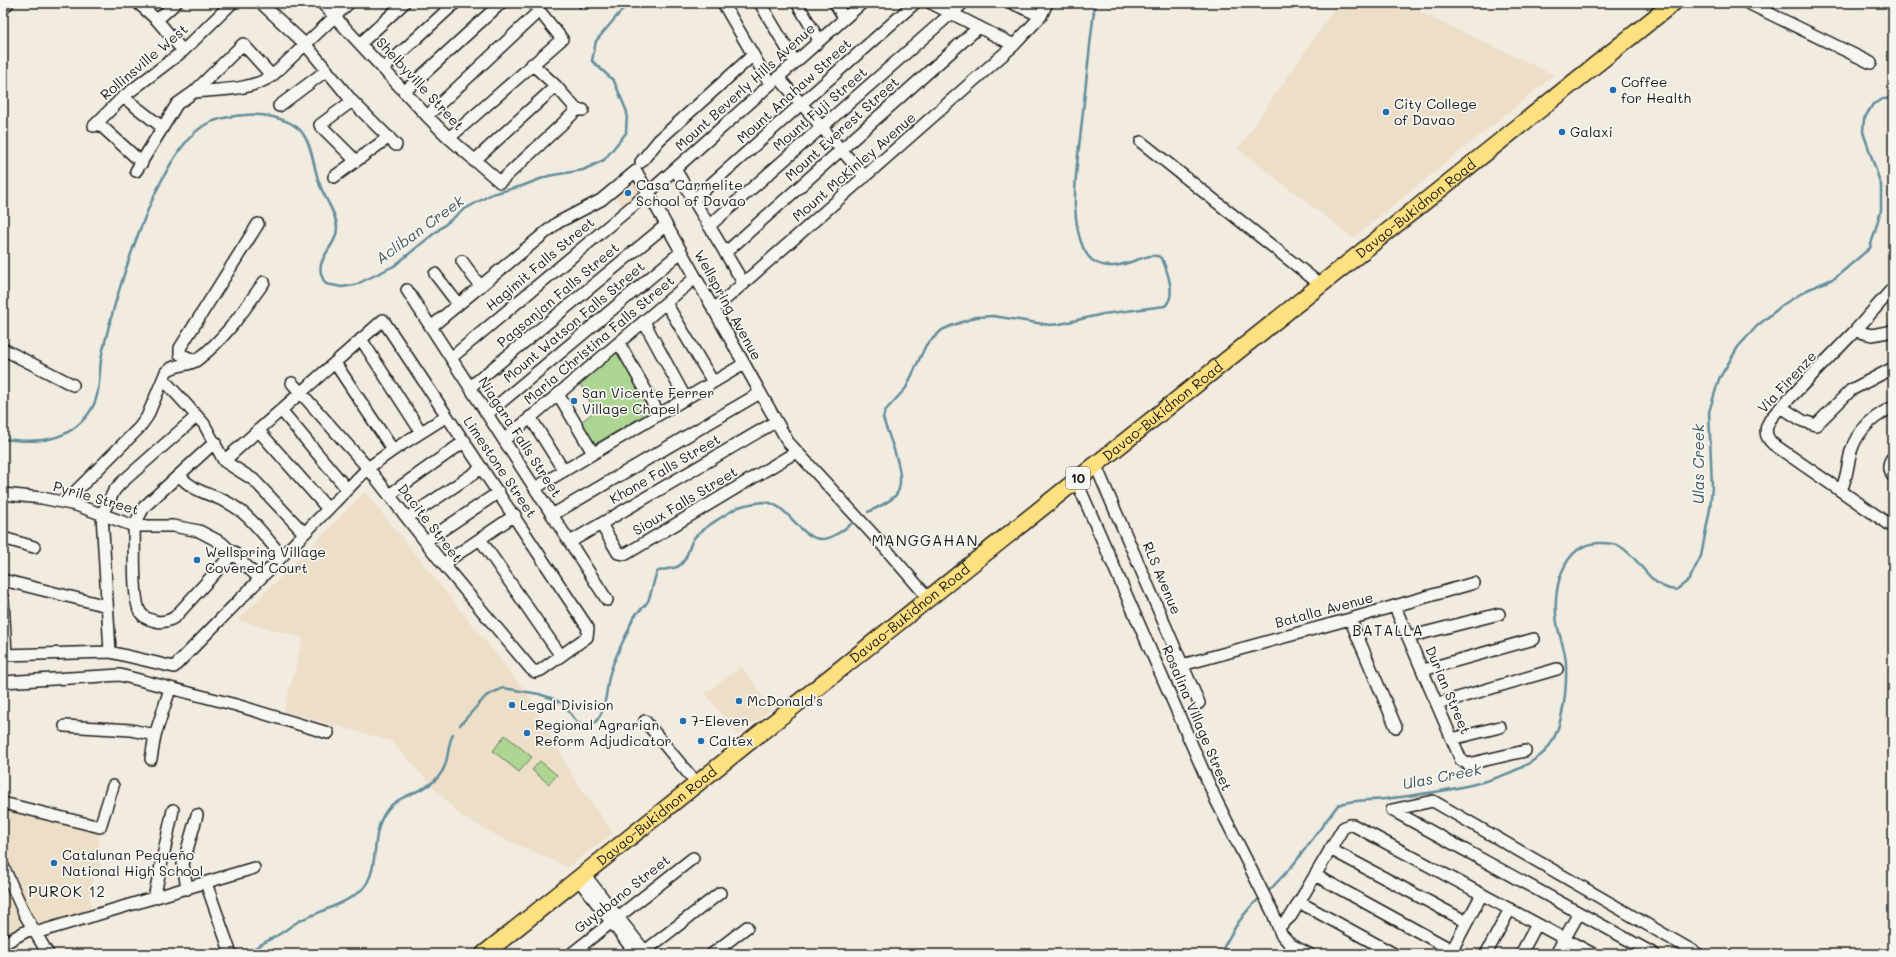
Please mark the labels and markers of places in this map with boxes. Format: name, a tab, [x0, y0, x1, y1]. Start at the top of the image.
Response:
place label: Coffee for Health	[1621, 72, 1691, 107]
marker: Coffee for Health	[1608, 85, 1618, 95]
place label: City College of Davao	[1394, 94, 1477, 129]
marker: City College of Davao	[1381, 107, 1391, 117]
place label: Galaxi	[1570, 122, 1613, 141]
marker: Galaxi	[1557, 127, 1567, 137]
place label: Casa Carmelite School of Davao	[636, 175, 746, 210]
marker: Casa Carmelite School of Davao	[623, 188, 633, 198]
place label: San Vicente Ferrer Village Chapel	[582, 383, 714, 418]
marker: San Vicente Ferrer Village Chapel	[569, 396, 579, 406]
place label: Wellspring Village Covered Court	[205, 542, 326, 577]
marker: Wellspring Village Covered Court	[192, 555, 202, 565]
place label: McDonald's	[747, 691, 823, 710]
place label: Legal Division	[520, 695, 614, 714]
marker: McDonald's	[734, 696, 744, 706]
marker: Legal Division	[507, 700, 517, 710]
place label: 7-Eleven	[691, 711, 749, 730]
place label: Regional Agrarian Reform Adjudicator	[535, 715, 672, 750]
marker: 7-Eleven	[678, 716, 688, 726]
marker: Regional Agrarian Reform Adjudicator	[522, 728, 532, 738]
place label: Caltex	[709, 731, 753, 750]
marker: Caltex	[696, 736, 706, 746]
place label: Catalunan Pequeño National High School	[62, 845, 203, 880]
marker: Catalunan Pequeño National High School	[49, 858, 59, 868]

